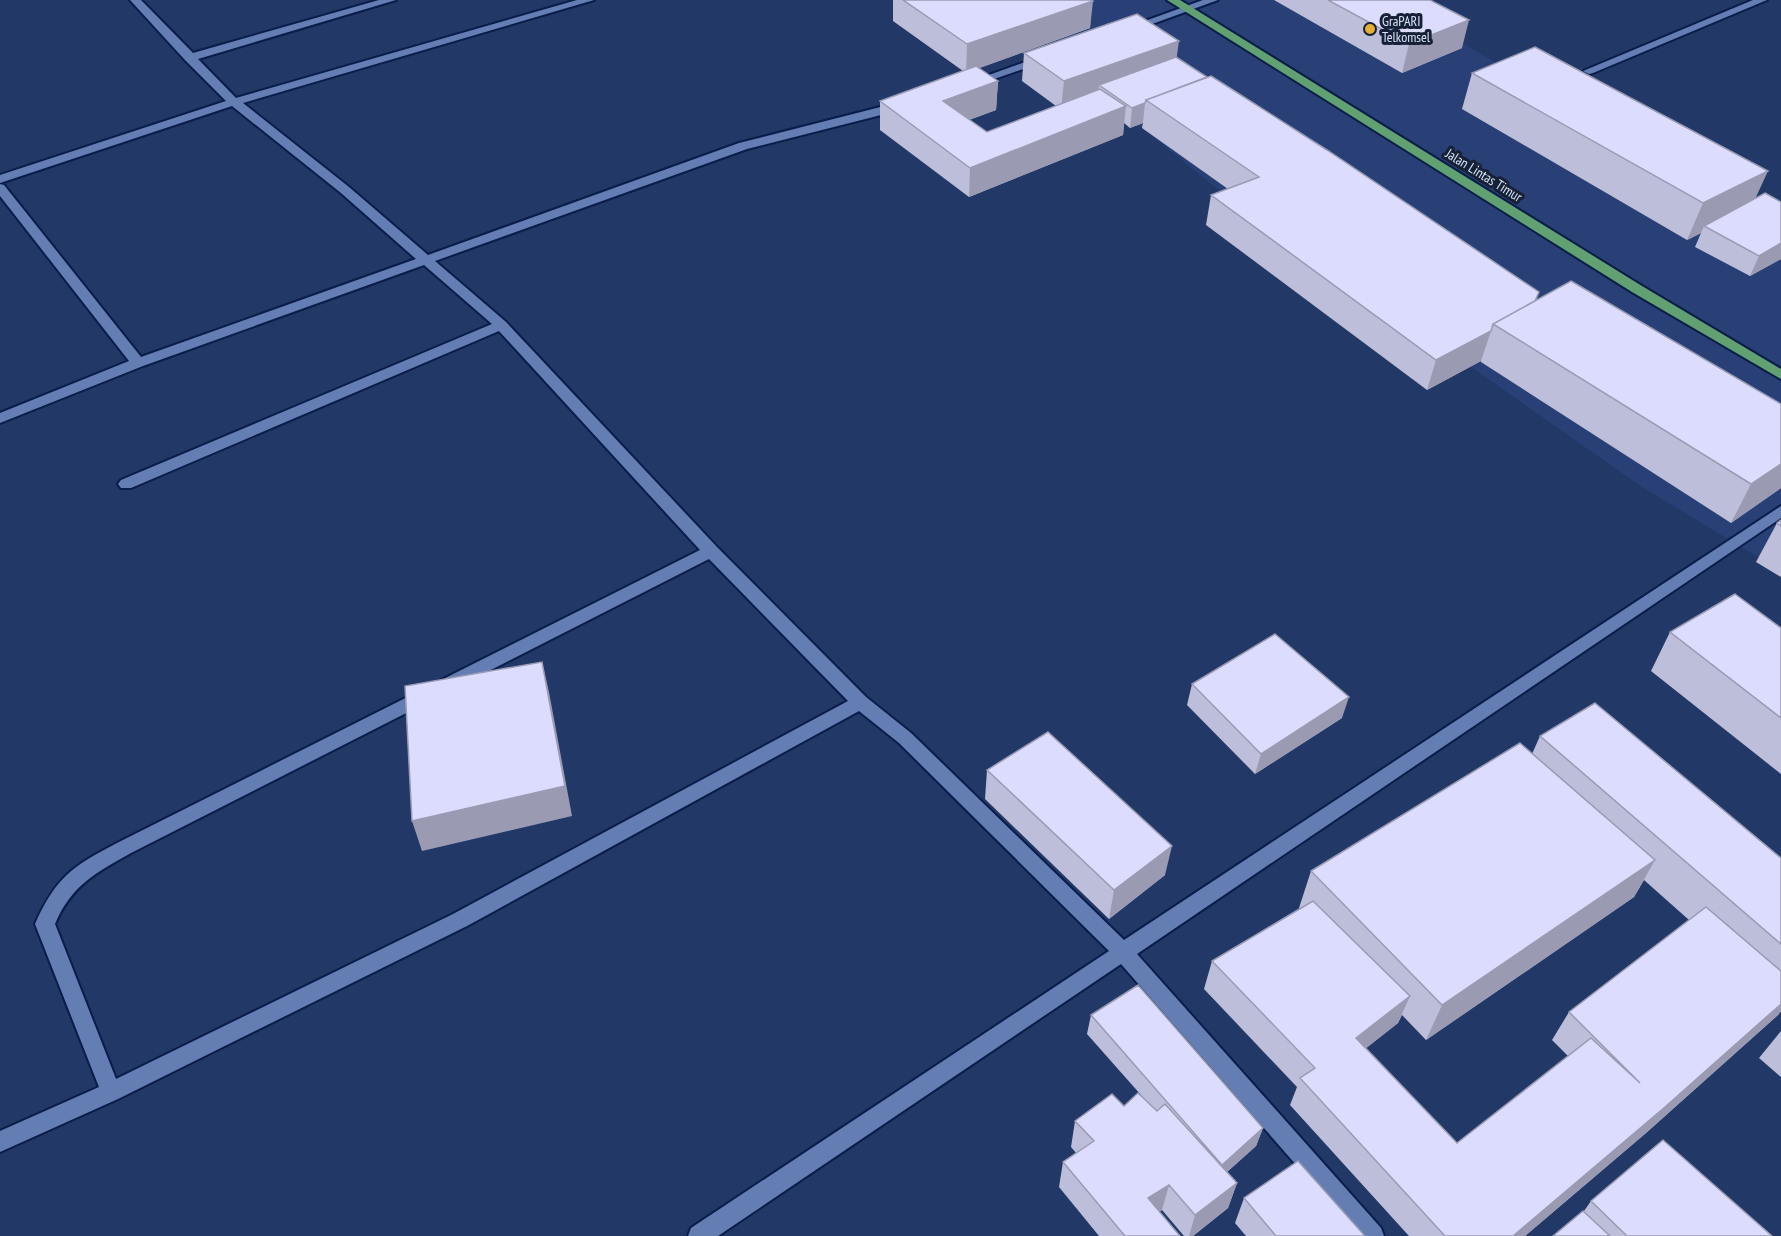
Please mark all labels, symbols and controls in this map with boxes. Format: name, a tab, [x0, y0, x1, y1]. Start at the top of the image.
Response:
place label: GraPARI Telkomsel	[1382, 12, 1431, 46]
marker: GraPARI Telkomsel	[1363, 22, 1377, 36]
street label: Jalan Lintas Timur	[1441, 144, 1526, 206]

